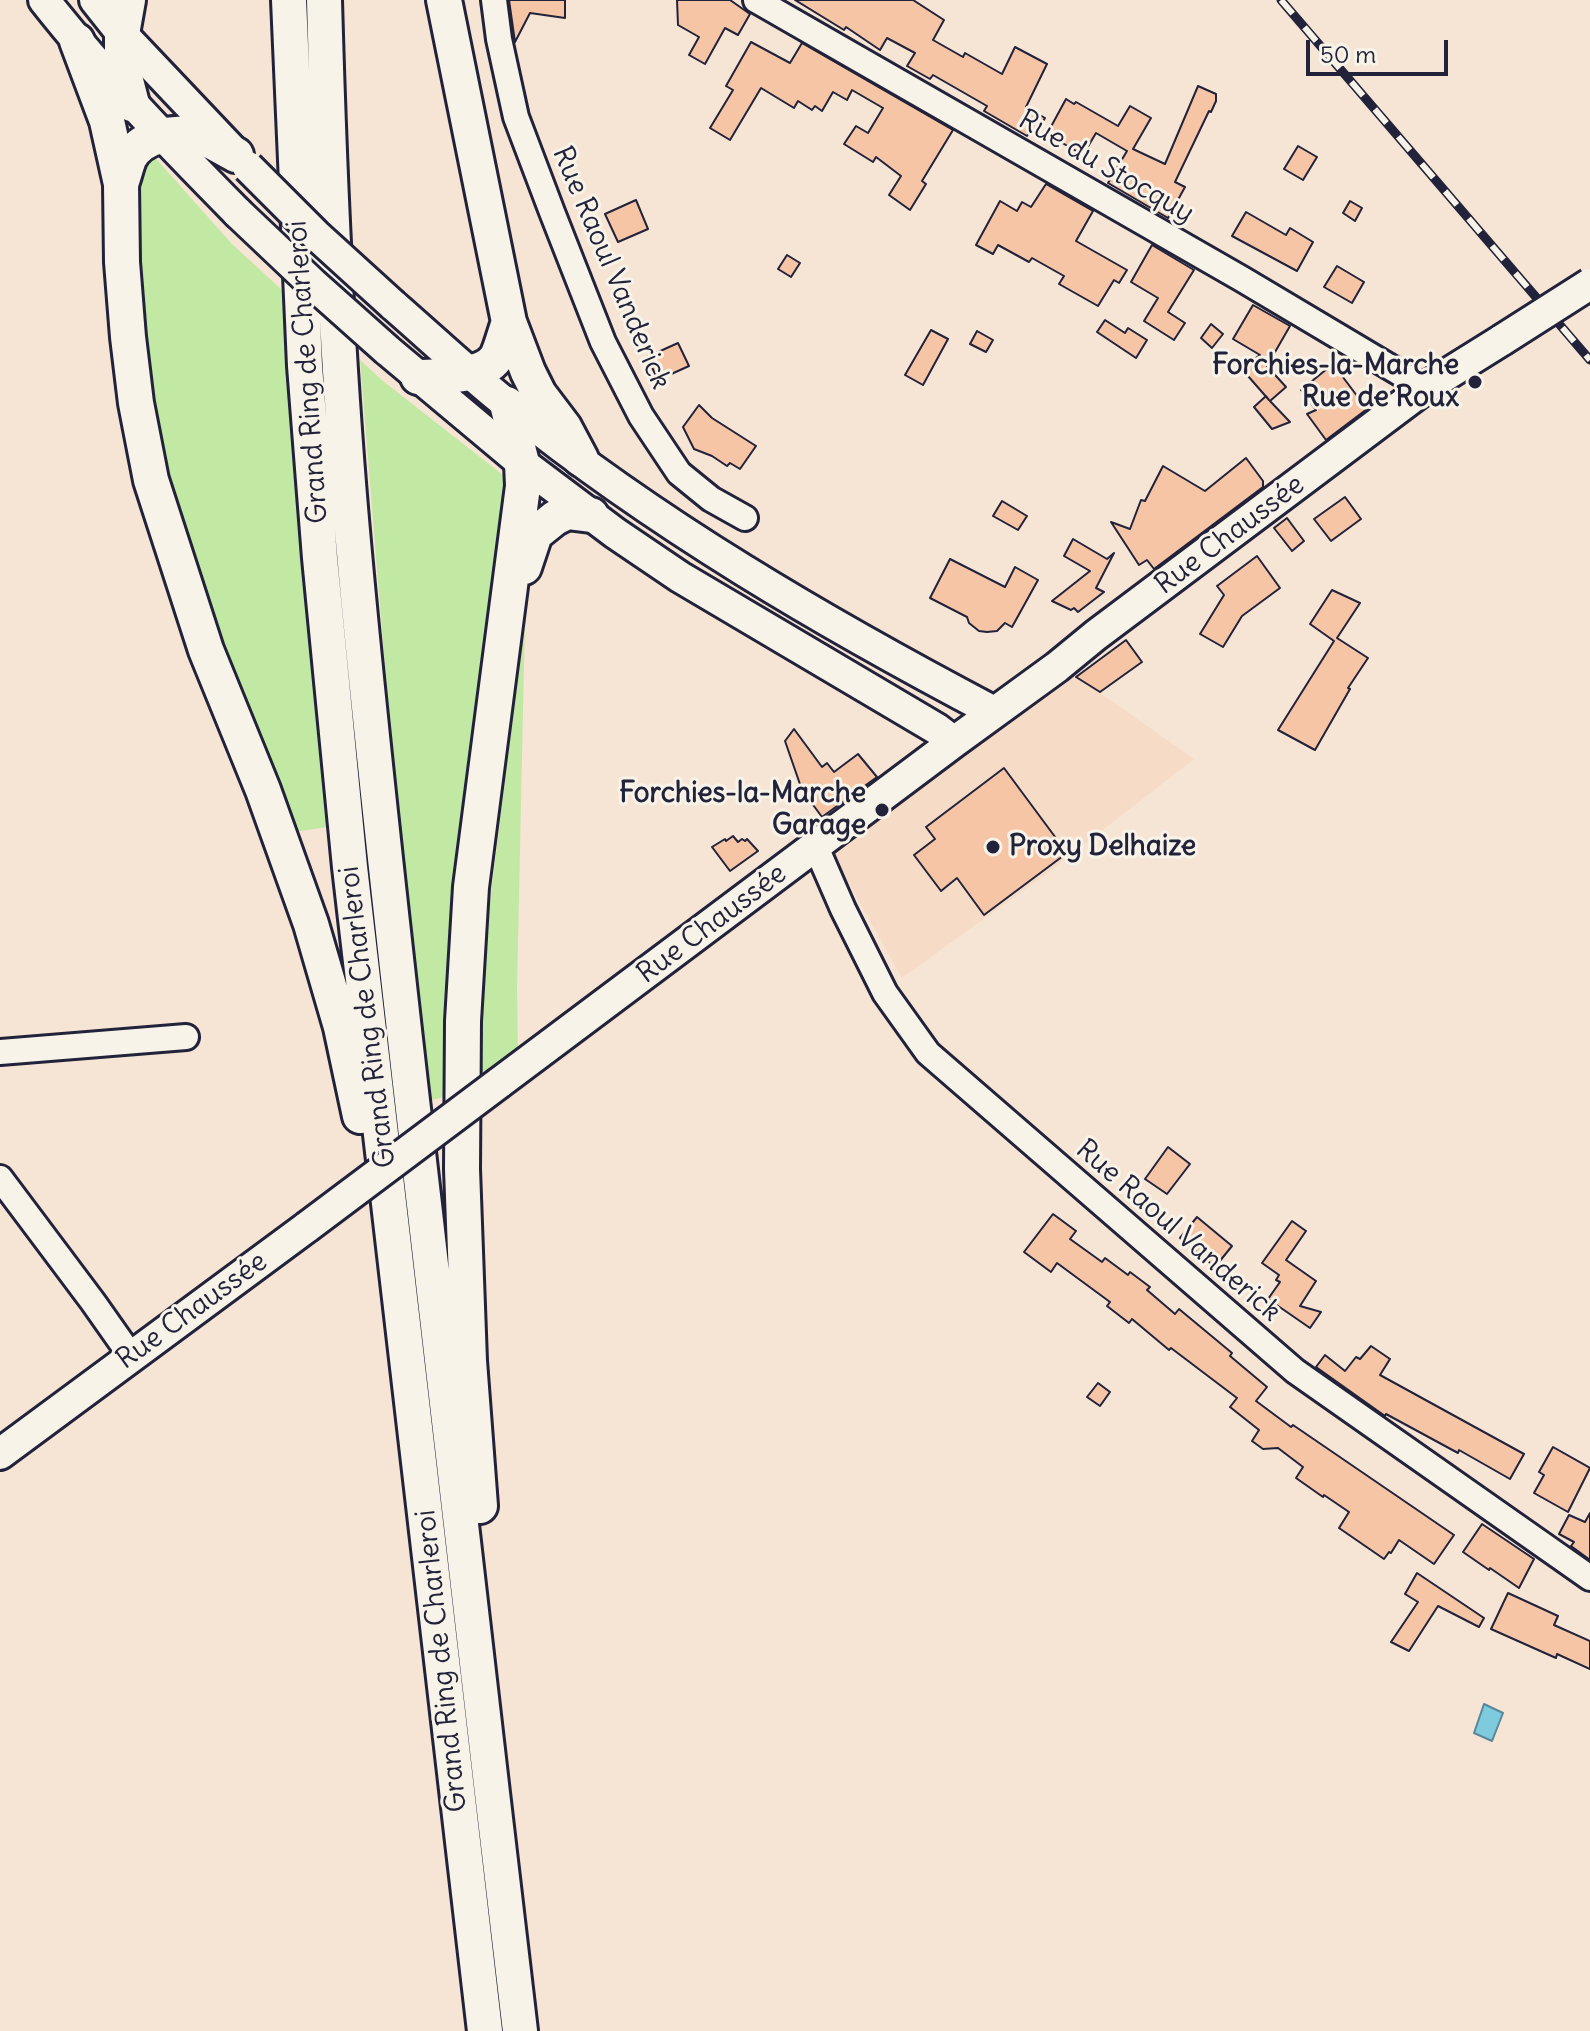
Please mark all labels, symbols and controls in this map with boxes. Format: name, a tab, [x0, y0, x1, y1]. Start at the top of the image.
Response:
scale bar	[1310, 24, 1452, 74]
text: 50 m	[1320, 39, 1376, 69]
street label: Rue du Stocquy	[1012, 103, 1200, 231]
street label: Rue Raoul Vanderick	[545, 142, 677, 394]
street label: Grand Ring de Charleroi	[281, 219, 335, 525]
place label: Forchies-la-Marche Rue de Roux	[1212, 349, 1459, 415]
marker: Forchies-la-Marche Rue de Roux	[1466, 373, 1484, 391]
street label: Rue Chaussée	[1149, 468, 1311, 602]
place label: Forchies-la-Marche Garage	[619, 777, 866, 843]
marker: Forchies-la-Marche Garage	[873, 801, 891, 819]
place label: Proxy Delhaize	[1009, 830, 1196, 864]
marker: Proxy Delhaize	[984, 838, 1002, 856]
street label: Rue Chaussée	[631, 857, 793, 991]
street label: Grand Ring de Charleroi	[333, 864, 403, 1170]
street label: Rue Raoul Vanderick	[1069, 1133, 1287, 1329]
street label: Rue Chaussée	[110, 1245, 274, 1377]
street label: Grand Ring de Charleroi	[409, 1508, 475, 1814]

